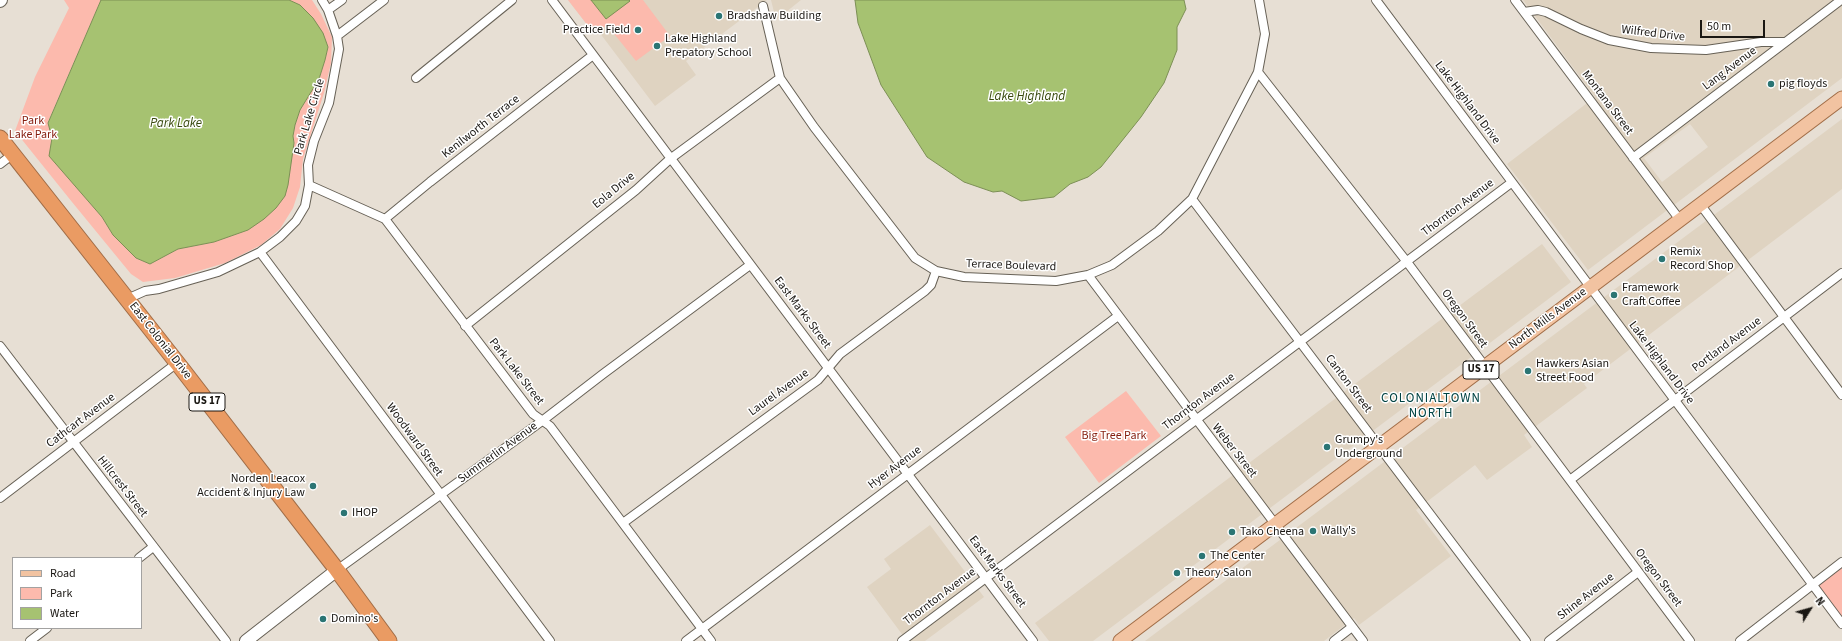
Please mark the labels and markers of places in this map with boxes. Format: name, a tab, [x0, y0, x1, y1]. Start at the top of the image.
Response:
place label: Bradshaw Building	[727, 9, 821, 23]
marker: Bradshaw Building	[714, 11, 724, 21]
place label: Practice Field	[563, 23, 630, 37]
marker: Practice Field	[633, 25, 643, 35]
place label: Lake Highland Prepatory School	[665, 32, 752, 60]
marker: Lake Highland Prepatory School	[652, 41, 662, 51]
place label: pig floyds	[1779, 77, 1827, 91]
marker: pig floyds	[1766, 79, 1776, 89]
place label: Remix Record Shop	[1670, 245, 1734, 273]
marker: Remix Record Shop	[1657, 254, 1667, 264]
place label: Framework Craft Coffee	[1622, 281, 1680, 309]
marker: Framework Craft Coffee	[1609, 290, 1619, 300]
place label: Hawkers Asian Street Food	[1536, 357, 1609, 385]
marker: Hawkers Asian Street Food	[1523, 366, 1533, 376]
place label: Grumpy's Underground	[1335, 433, 1402, 461]
marker: Grumpy's Underground	[1322, 442, 1332, 452]
place label: Norden Leacox Accident & Injury Law	[197, 472, 305, 500]
marker: Norden Leacox Accident & Injury Law	[308, 481, 318, 491]
place label: IHOP	[352, 506, 378, 520]
marker: IHOP	[339, 508, 349, 518]
place label: Wally's	[1321, 524, 1356, 538]
place label: Tako Cheena	[1240, 525, 1304, 539]
marker: Wally's	[1308, 526, 1318, 536]
marker: Tako Cheena	[1227, 527, 1237, 537]
place label: The Center	[1210, 549, 1265, 563]
marker: The Center	[1197, 551, 1207, 561]
place label: Theory Salon	[1185, 566, 1251, 580]
marker: Theory Salon	[1172, 568, 1182, 578]
place label: Domino's	[331, 612, 378, 626]
marker: Domino's	[318, 614, 328, 624]

